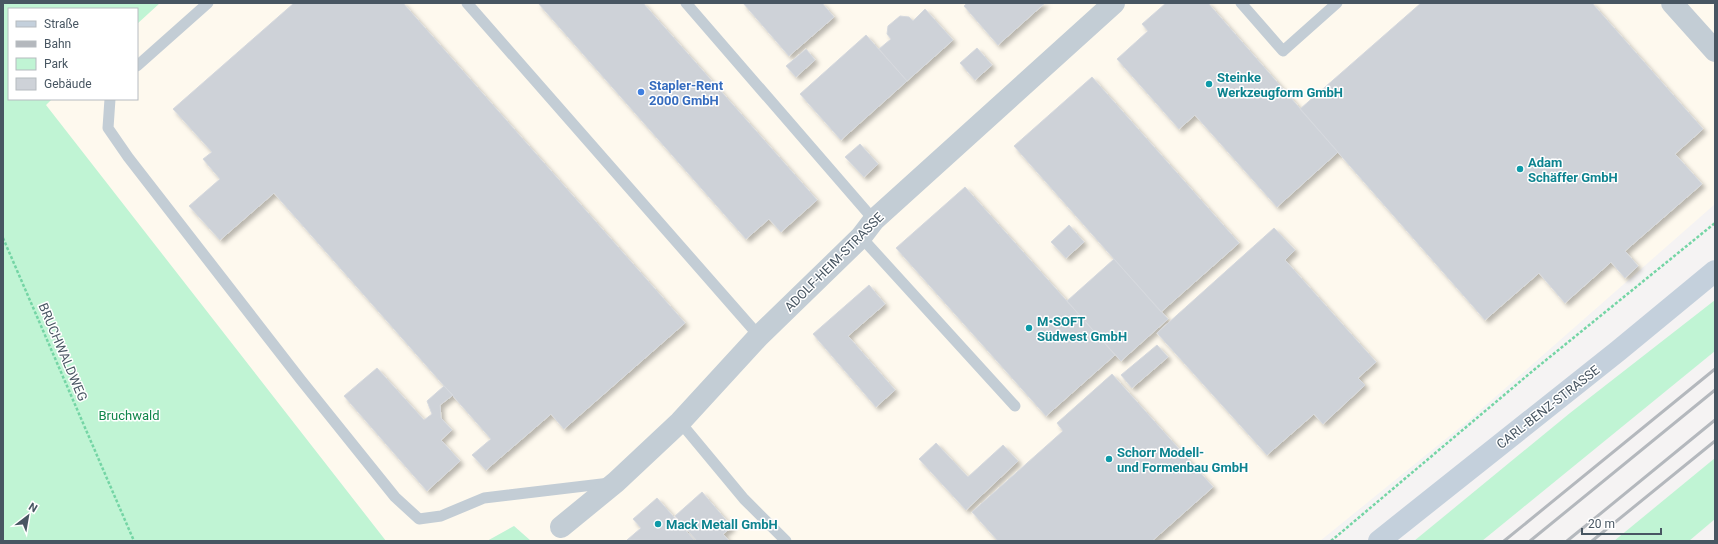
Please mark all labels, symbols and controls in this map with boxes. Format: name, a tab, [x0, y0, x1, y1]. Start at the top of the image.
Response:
legend	[8, 8, 138, 100]
text: Straße	[44, 17, 79, 31]
text: Bahn	[44, 37, 71, 51]
text: Park	[44, 57, 69, 71]
place label: Steinke Werkzeugform GmbH	[1217, 70, 1343, 100]
text: Gebäude	[44, 77, 92, 91]
place label: Stapler-Rent 2000 GmbH	[649, 78, 724, 108]
marker: Steinke Werkzeugform GmbH	[1204, 79, 1214, 89]
marker: Stapler-Rent 2000 GmbH	[636, 87, 646, 97]
place label: Adam Schäffer GmbH	[1528, 155, 1618, 185]
marker: Adam Schäffer GmbH	[1515, 164, 1525, 174]
street label: ADOLF-HEIM-STRASSE	[781, 209, 887, 315]
street label: BRUCHWALDWEG	[36, 301, 90, 403]
place label: M•SOFT Südwest GmbH	[1037, 314, 1127, 344]
marker: M•SOFT Südwest GmbH	[1024, 323, 1034, 333]
street label: CARL-BENZ-STRASSE	[1494, 362, 1602, 452]
park label: Bruchwald	[99, 408, 159, 423]
place label: Schorr Modell- und Formenbau GmbH	[1117, 445, 1248, 475]
marker: Schorr Modell- und Formenbau GmbH	[1104, 454, 1114, 464]
north arrow	[8, 496, 48, 536]
text: N	[26, 500, 40, 516]
scale bar	[1582, 510, 1661, 536]
place label: Mack Metall GmbH	[666, 517, 778, 532]
text: 20 m	[1588, 517, 1615, 531]
marker: Mack Metall GmbH	[653, 519, 663, 529]

